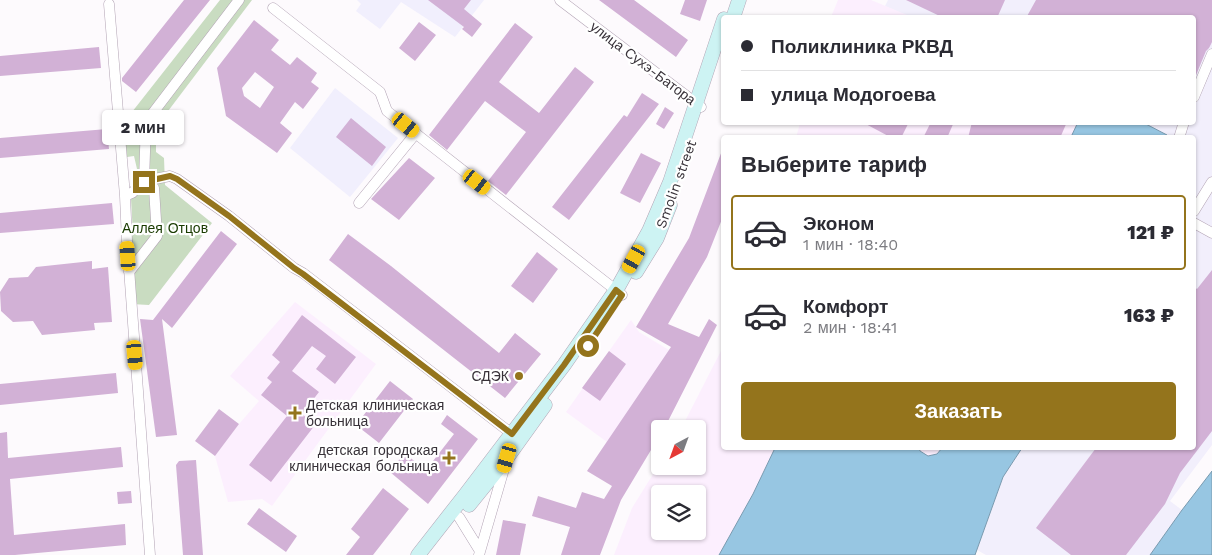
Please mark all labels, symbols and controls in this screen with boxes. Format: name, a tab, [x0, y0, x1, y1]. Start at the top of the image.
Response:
street label: улица Сухэ-Батора	[587, 18, 699, 108]
text: Поликлиника РКВД	[771, 35, 953, 58]
text: улица Модогоева	[771, 83, 936, 106]
callout: 2 мин	[103, 110, 185, 144]
car	[389, 110, 422, 140]
text: 2 мин	[120, 118, 166, 137]
street label: Smolin street	[653, 138, 699, 230]
text: Выберите тариф	[741, 152, 927, 177]
car	[460, 167, 493, 197]
route end	[133, 171, 155, 193]
icon: car	[743, 210, 788, 255]
text: Эконом	[803, 212, 874, 235]
park label: Аллея Отцов	[122, 220, 208, 236]
text: 121 ₽	[1127, 221, 1174, 244]
text: 1 мин · 18:40	[803, 235, 898, 254]
car	[119, 241, 136, 271]
car	[620, 242, 647, 276]
icon: car	[743, 293, 788, 338]
text: Комфорт	[803, 295, 888, 318]
text: 163 ₽	[1124, 304, 1174, 327]
text: 2 мин · 18:41	[803, 318, 897, 337]
route start	[577, 335, 599, 357]
car	[126, 339, 143, 371]
place label: СДЭК	[471, 368, 510, 384]
marker: СДЭК	[513, 370, 525, 382]
button: Заказать	[741, 382, 1176, 440]
place label: Детская клиническая больница	[306, 397, 444, 429]
marker: Детская клиническая больница	[288, 406, 302, 420]
north arrow	[651, 420, 706, 475]
map controls	[651, 420, 706, 540]
place label: детская городская клиническая больница	[289, 442, 438, 474]
car	[495, 442, 518, 474]
marker: детская городская клиническая больница	[442, 451, 456, 465]
button: layers	[651, 485, 706, 540]

